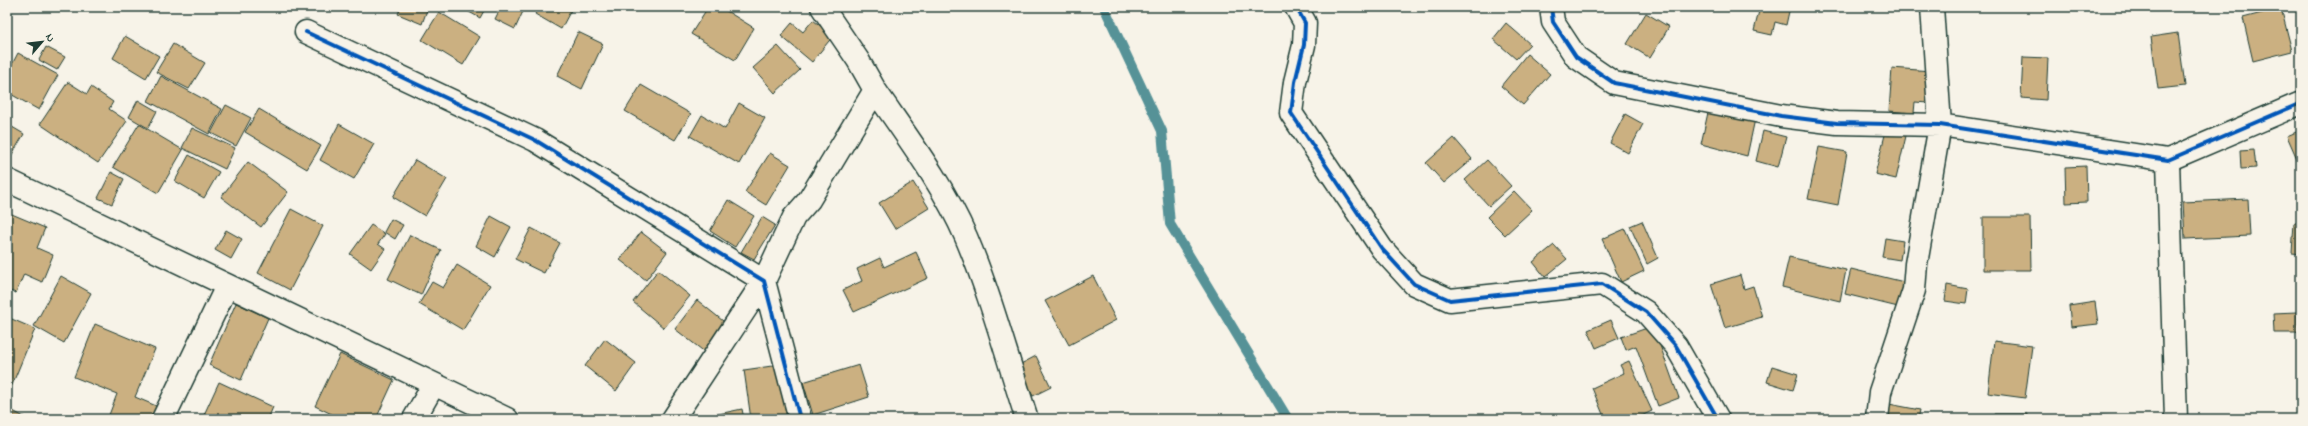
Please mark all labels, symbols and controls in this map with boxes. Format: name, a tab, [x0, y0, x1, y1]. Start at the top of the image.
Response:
north arrow	[22, 22, 62, 62]
text: N	[41, 31, 59, 45]

